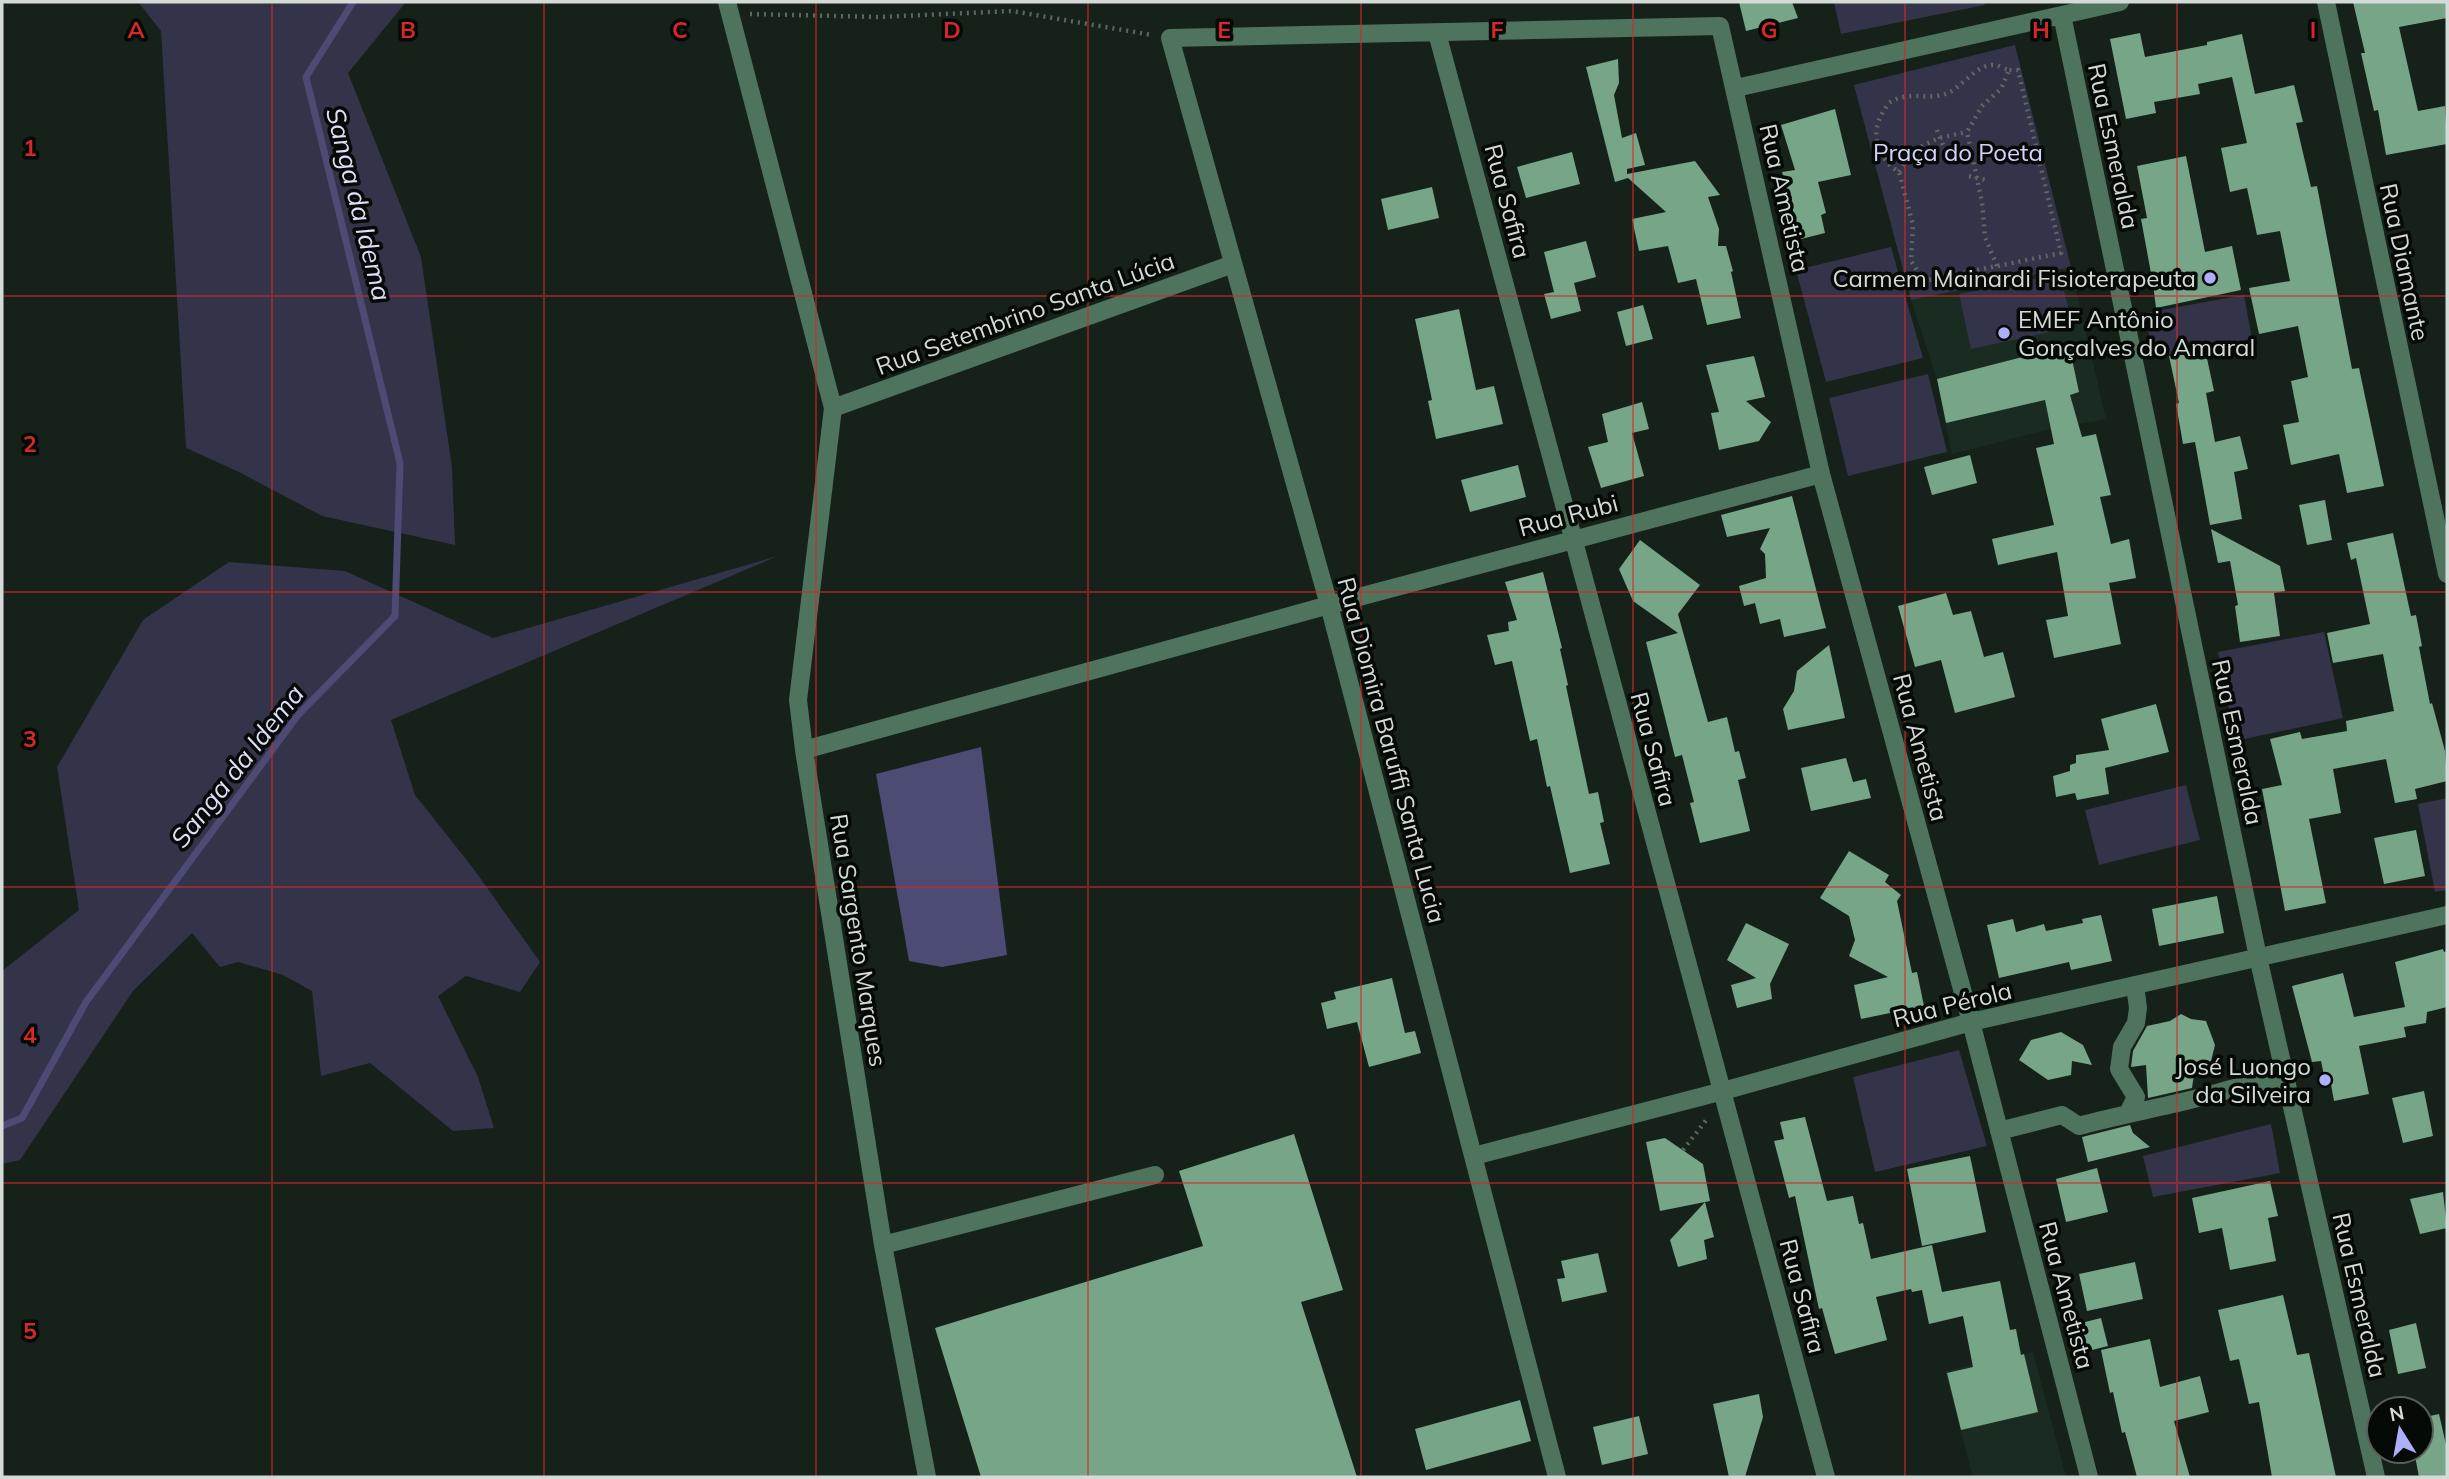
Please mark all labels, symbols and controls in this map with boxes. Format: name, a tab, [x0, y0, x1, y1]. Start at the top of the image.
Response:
text: A	[127, 15, 145, 44]
text: B	[400, 15, 416, 44]
text: C	[672, 15, 688, 44]
text: D	[943, 15, 961, 44]
text: E	[1217, 15, 1231, 44]
text: F	[1490, 15, 1504, 44]
text: G	[1760, 15, 1778, 44]
text: H	[2032, 15, 2050, 44]
text: I	[2310, 15, 2316, 44]
street label: Rua Esmeralda	[2082, 60, 2146, 232]
water label: Sanga da Idema	[319, 104, 399, 304]
street label: Rua Ametista	[1753, 121, 1817, 275]
text: 1	[23, 133, 37, 162]
park label: Praça do Poeta	[1873, 137, 2043, 167]
street label: Rua Safira	[1478, 140, 1538, 262]
street label: Rua Diamante	[2374, 181, 2436, 343]
street label: Rua Setembrino Santa Lúcia	[872, 245, 1178, 381]
place label: Carmem Mainardi Fisioterapeuta	[1832, 263, 2196, 293]
marker: Carmem Mainardi Fisioterapeuta	[2202, 270, 2218, 286]
place label: EMEF Antônio Gonçalves do Amaral	[2018, 304, 2255, 362]
marker: EMEF Antônio Gonçalves do Amaral	[1996, 325, 2012, 341]
text: 2	[23, 429, 37, 458]
street label: Rua Rubi	[1515, 487, 1621, 543]
street label: Rua Diomira Baruffi Santa Lucia	[1331, 574, 1453, 926]
street label: Rua Esmeralda	[2206, 656, 2270, 828]
street label: Rua Ametista	[1887, 670, 1955, 824]
water label: Sanga da Idema	[163, 678, 311, 854]
street label: Rua Safira	[1624, 688, 1684, 810]
text: 3	[23, 724, 37, 753]
street label: Rua Sargento Marques	[824, 811, 894, 1069]
street label: Rua Pérola	[1889, 975, 2015, 1033]
text: 4	[23, 1020, 37, 1049]
place label: José Luongo da Silveira	[2176, 1051, 2311, 1109]
marker: José Luongo da Silveira	[2317, 1072, 2333, 1088]
street label: Rua Esmeralda	[2326, 1209, 2394, 1381]
street label: Rua Ametista	[2033, 1218, 2101, 1372]
street label: Rua Safira	[1773, 1235, 1833, 1357]
text: 5	[23, 1316, 37, 1345]
north arrow	[2365, 1395, 2435, 1465]
text: N	[2387, 1400, 2406, 1426]

